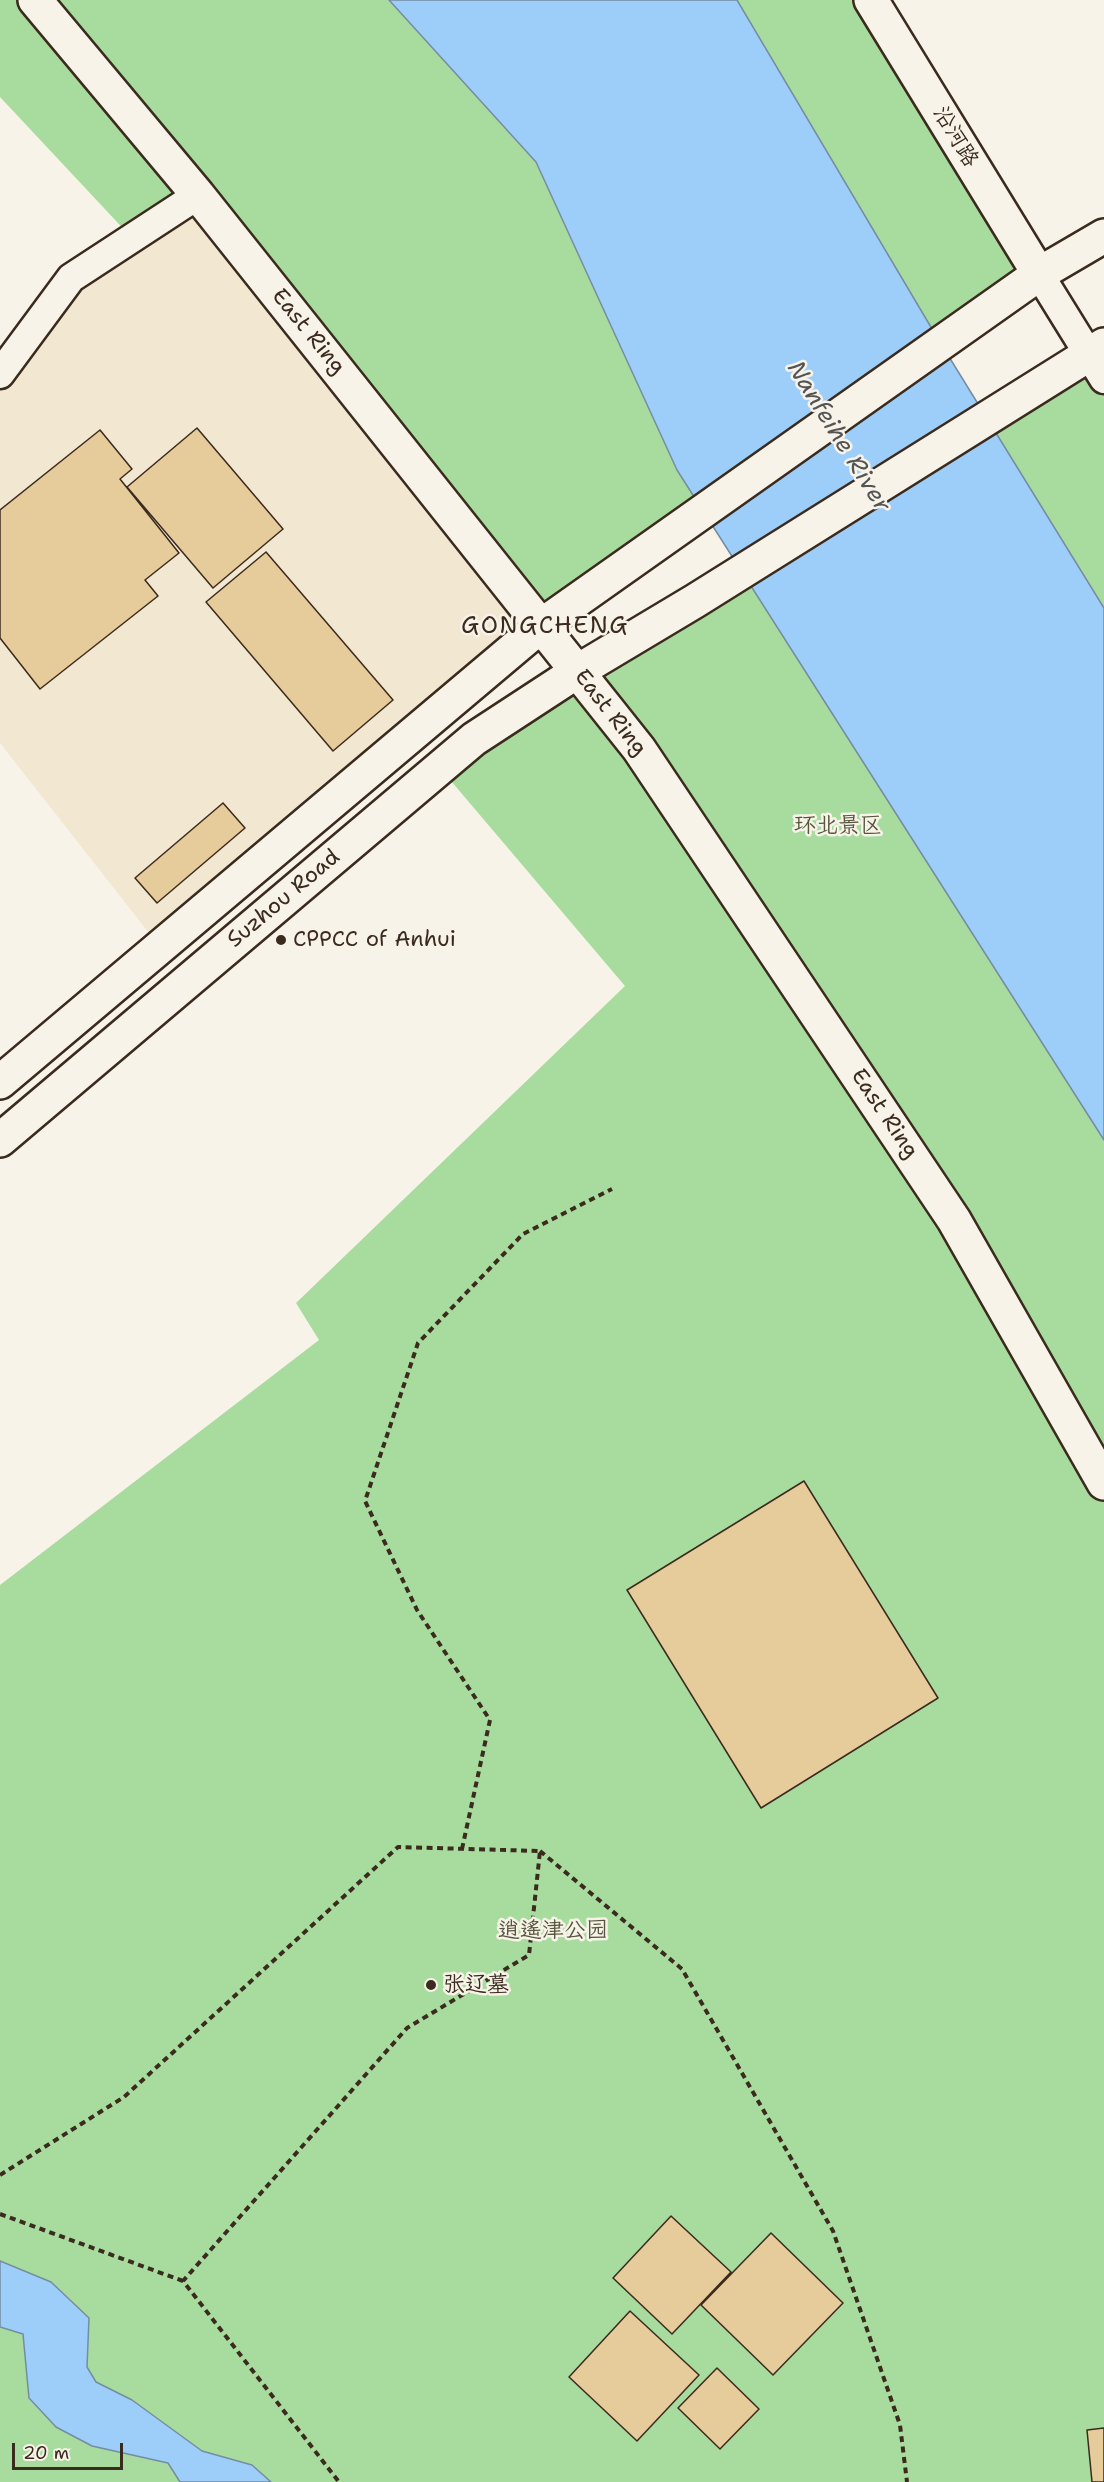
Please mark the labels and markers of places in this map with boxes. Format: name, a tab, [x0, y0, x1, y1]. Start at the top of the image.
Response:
place label: CPPCC of Anhui	[293, 927, 456, 953]
marker: CPPCC of Anhui	[274, 933, 288, 947]
place label: 张辽墓	[443, 1972, 509, 1998]
marker: 张辽墓	[424, 1978, 438, 1992]

